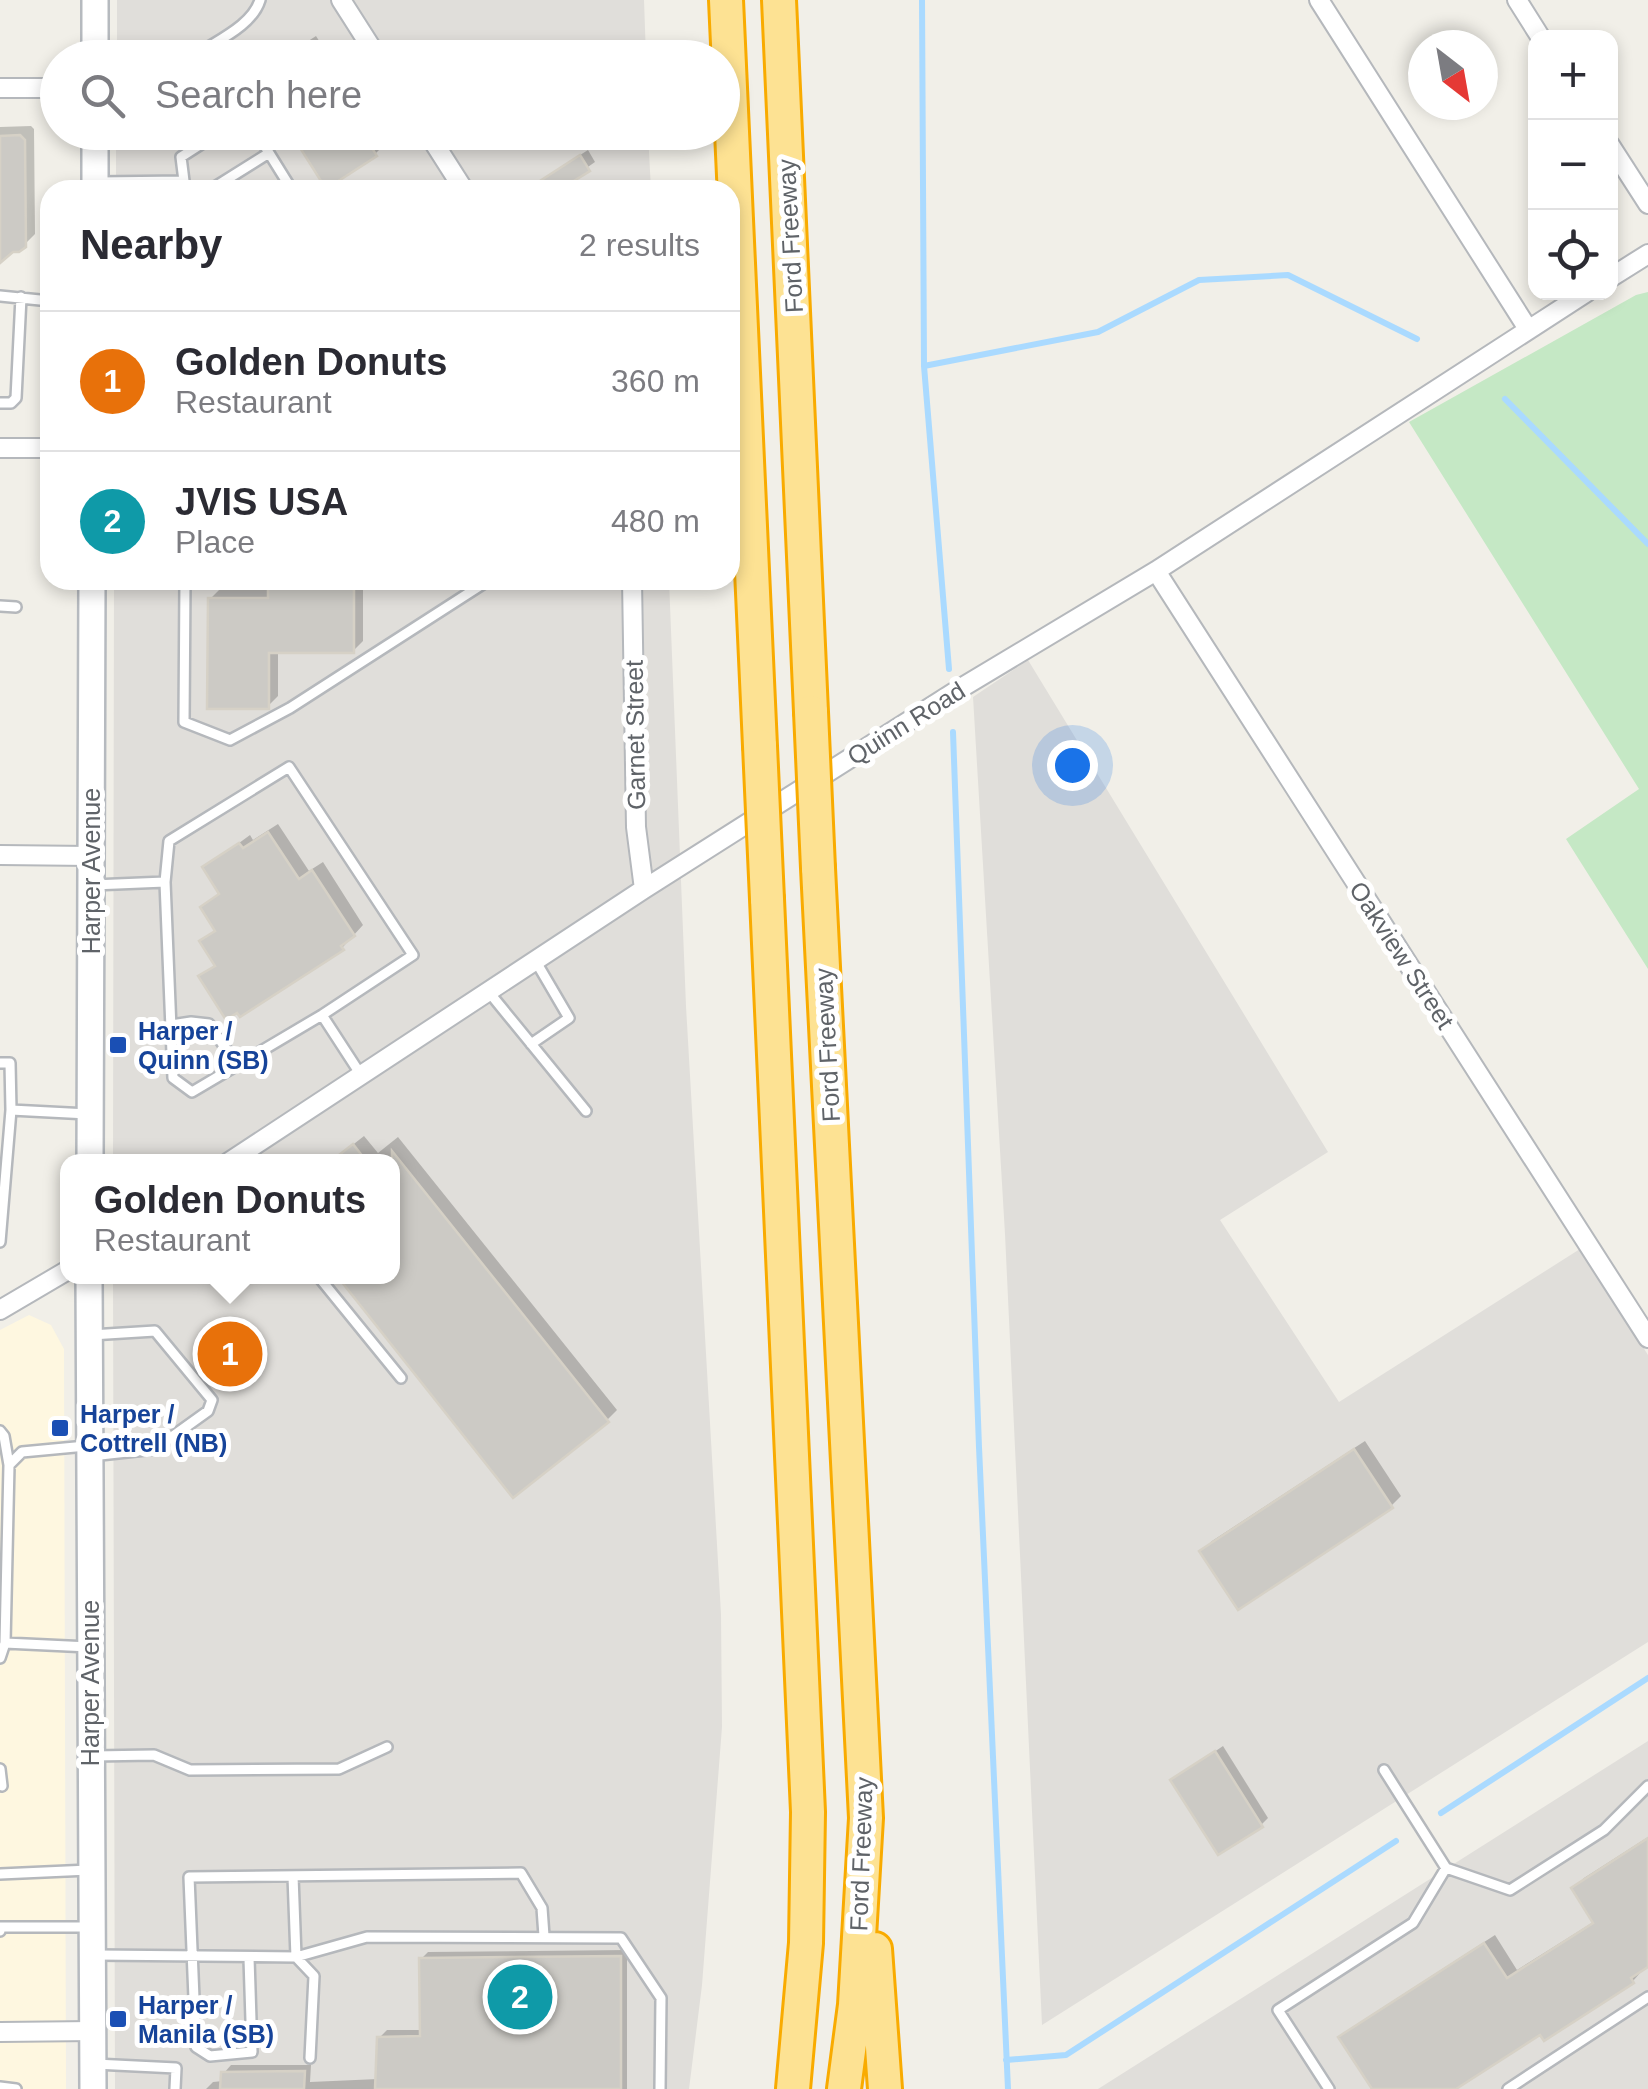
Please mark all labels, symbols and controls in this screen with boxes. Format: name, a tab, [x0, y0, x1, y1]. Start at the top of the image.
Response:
north arrow	[1408, 30, 1498, 120]
map controls	[1528, 30, 1618, 300]
button: +	[1528, 30, 1618, 120]
search box	[40, 40, 740, 150]
icon: search	[75, 68, 130, 123]
text: Search here	[155, 74, 362, 116]
button: −	[1528, 120, 1618, 210]
street label: Ford Freeway	[772, 158, 808, 314]
button: locate	[1528, 210, 1618, 300]
text: Nearby	[80, 221, 222, 268]
text: 2 results	[579, 227, 700, 263]
text: Golden Donuts	[175, 341, 447, 383]
text: 1	[104, 363, 121, 399]
text: 360 m	[611, 363, 700, 399]
text: Restaurant	[175, 384, 332, 420]
text: JVIS USA	[175, 481, 348, 523]
text: 2	[104, 503, 121, 539]
text: 480 m	[611, 503, 700, 539]
text: Place	[175, 524, 255, 560]
street label: Garnet Street	[620, 660, 650, 810]
street label: Quinn Road	[842, 676, 970, 770]
your location	[1047, 740, 1098, 791]
street label: Harper Avenue	[77, 788, 105, 954]
street label: Oakview Street	[1344, 876, 1460, 1034]
street label: Ford Freeway	[809, 967, 845, 1123]
place label: Harper / Quinn (SB)	[138, 1017, 269, 1074]
marker: Harper / Quinn (SB)	[107, 1034, 129, 1056]
popup	[60, 1154, 400, 1284]
text: Golden Donuts	[94, 1179, 366, 1221]
text: Restaurant	[94, 1222, 250, 1258]
pin: 1	[198, 1316, 262, 1392]
place label: Harper / Cottrell (NB)	[80, 1400, 227, 1457]
marker: Harper / Cottrell (NB)	[49, 1417, 71, 1439]
street label: Harper Avenue	[76, 1600, 104, 1766]
street label: Ford Freeway	[844, 1776, 878, 1932]
pin: 2	[488, 1960, 552, 2034]
place label: Harper / Manila (SB)	[138, 1991, 274, 2048]
marker: Harper / Manila (SB)	[107, 2008, 129, 2030]

